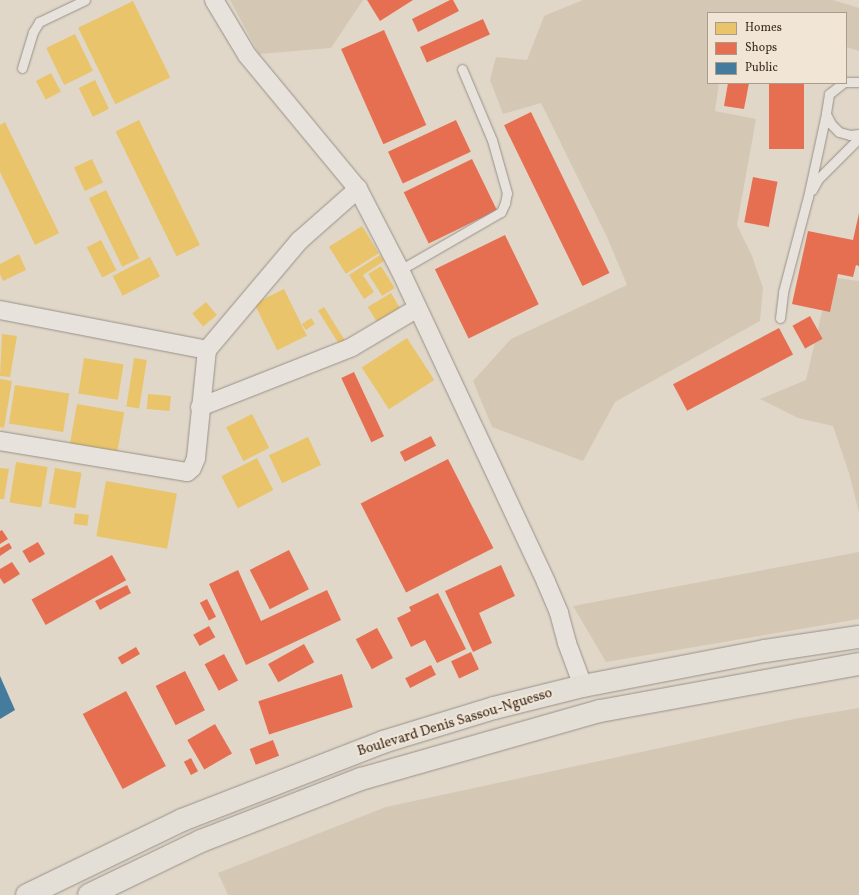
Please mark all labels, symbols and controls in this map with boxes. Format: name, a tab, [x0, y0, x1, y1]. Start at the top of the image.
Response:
legend	[707, 12, 847, 84]
text: Homes	[745, 20, 782, 36]
text: Shops	[745, 40, 777, 56]
text: Public	[745, 60, 778, 76]
street label: Boulevard Denis Sassou-Nguesso	[356, 685, 554, 761]

